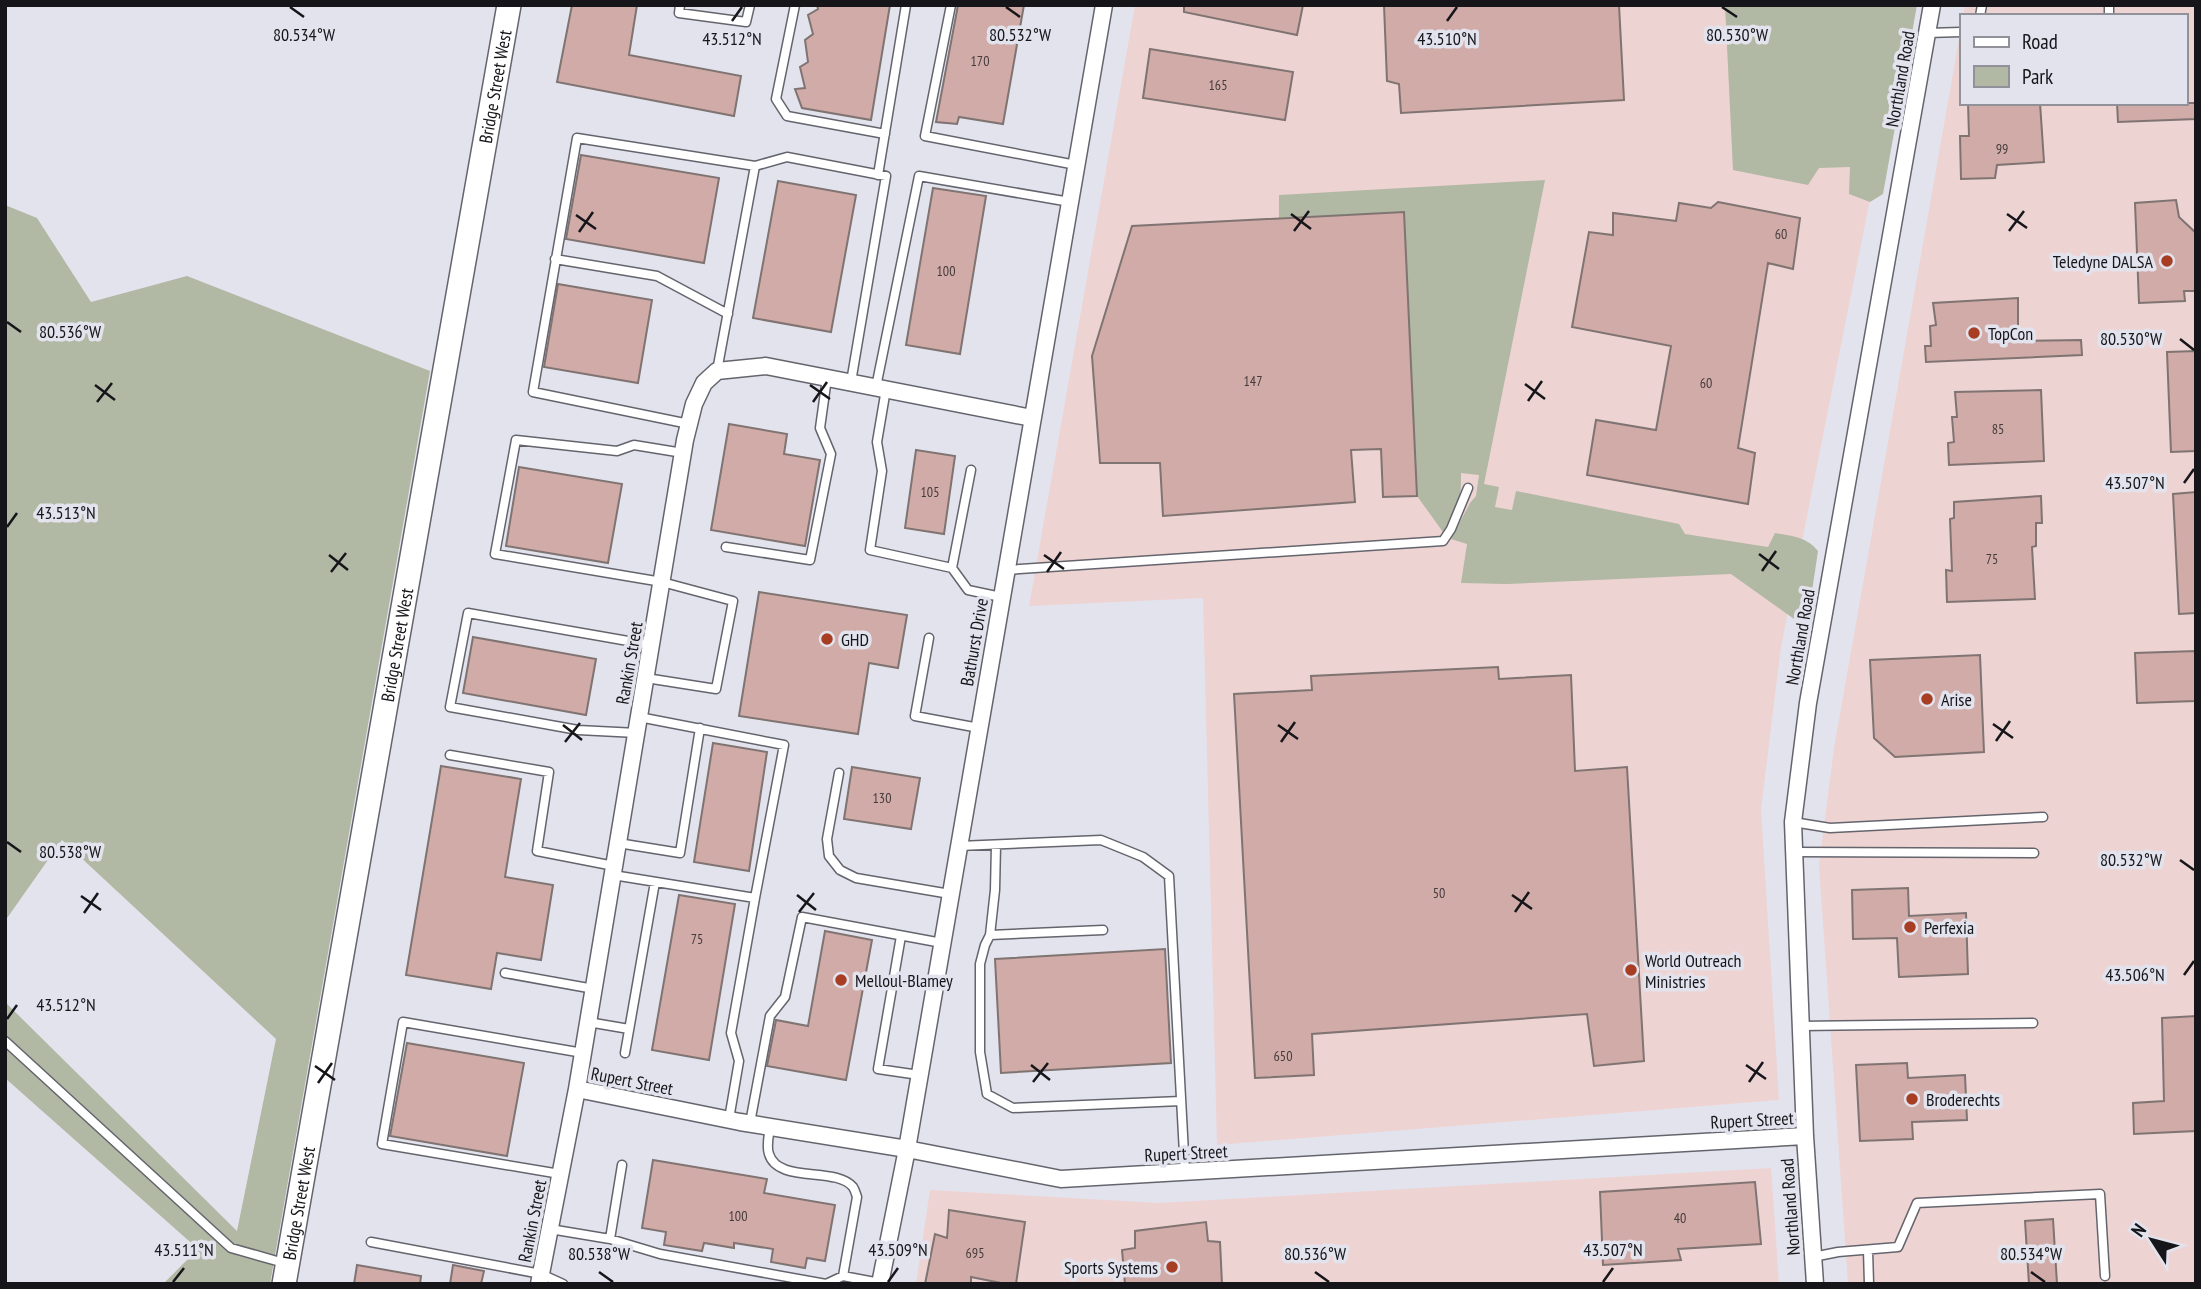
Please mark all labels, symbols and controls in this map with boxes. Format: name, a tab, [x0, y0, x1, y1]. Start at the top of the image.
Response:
legend	[1960, 14, 2187, 105]
text: 80.534°W	[273, 23, 335, 46]
text: 80.532°W	[989, 23, 1051, 46]
text: 80.530°W	[1706, 23, 1768, 46]
text: 43.512°N	[702, 27, 762, 50]
text: 43.510°N	[1417, 27, 1477, 50]
street label: Bridge Street West	[473, 28, 516, 145]
text: Road	[2022, 28, 2058, 55]
street label: Northland Road	[1880, 29, 1920, 129]
house number: 170	[971, 52, 989, 70]
text: Park	[2022, 63, 2053, 90]
house number: 165	[1209, 76, 1227, 94]
house number: 99	[1996, 140, 2008, 158]
house number: 60	[1775, 225, 1787, 243]
place label: Teledyne DALSA	[2053, 250, 2153, 273]
marker: Teledyne DALSA	[2159, 253, 2175, 269]
house number: 100	[937, 262, 955, 280]
text: 80.536°W	[39, 320, 101, 343]
place label: TopCon	[1988, 322, 2033, 345]
marker: TopCon	[1966, 325, 1982, 341]
text: 80.530°W	[2100, 327, 2162, 350]
house number: 147	[1244, 372, 1262, 390]
house number: 60	[1700, 374, 1712, 392]
house number: 85	[1992, 420, 2004, 438]
text: 43.507°N	[2105, 471, 2165, 494]
house number: 105	[921, 483, 939, 501]
text: 43.513°N	[36, 501, 96, 524]
house number: 75	[1986, 550, 1998, 568]
street label: Bridge Street West	[375, 586, 418, 703]
street label: Northland Road	[1780, 587, 1820, 687]
street label: Bathurst Drive	[955, 596, 993, 688]
street label: Rankin Street	[610, 620, 648, 706]
place label: GHD	[841, 628, 869, 651]
marker: GHD	[819, 631, 835, 647]
place label: Arise	[1941, 688, 1972, 711]
marker: Arise	[1919, 691, 1935, 707]
house number: 130	[873, 789, 891, 807]
text: 80.538°W	[39, 840, 101, 863]
text: 80.532°W	[2100, 848, 2162, 871]
house number: 50	[1433, 884, 1445, 902]
place label: Perfexia	[1924, 916, 1974, 939]
marker: Perfexia	[1902, 919, 1918, 935]
house number: 75	[691, 930, 703, 948]
place label: World Outreach Ministries	[1645, 949, 1742, 993]
marker: World Outreach Ministries	[1623, 962, 1639, 978]
text: 43.506°N	[2105, 963, 2165, 986]
place label: Melloul-Blamey	[855, 969, 953, 992]
marker: Melloul-Blamey	[833, 972, 849, 988]
text: 43.512°N	[36, 993, 96, 1016]
house number: 650	[1274, 1047, 1292, 1065]
street label: Rupert Street	[589, 1062, 675, 1100]
place label: Broderechts	[1926, 1088, 2000, 1111]
marker: Broderechts	[1904, 1091, 1920, 1107]
street label: Rupert Street	[1710, 1106, 1794, 1134]
street label: Rupert Street	[1144, 1139, 1228, 1167]
street label: Bridge Street West	[277, 1145, 319, 1262]
street label: Northland Road	[1775, 1158, 1805, 1256]
street label: Rankin Street	[513, 1178, 551, 1264]
north arrow	[2117, 1205, 2187, 1275]
house number: 100	[729, 1207, 747, 1225]
house number: 40	[1674, 1209, 1686, 1227]
text: N	[2126, 1219, 2151, 1241]
text: 43.511°N	[154, 1238, 214, 1261]
text: 43.509°N	[868, 1238, 928, 1261]
text: 43.507°N	[1583, 1238, 1643, 1261]
text: 80.538°W	[568, 1242, 630, 1265]
text: 80.536°W	[1284, 1242, 1346, 1265]
text: 80.534°W	[2000, 1242, 2062, 1265]
house number: 695	[966, 1244, 984, 1262]
place label: Sports Systems	[1064, 1256, 1158, 1279]
marker: Sports Systems	[1164, 1259, 1180, 1275]

